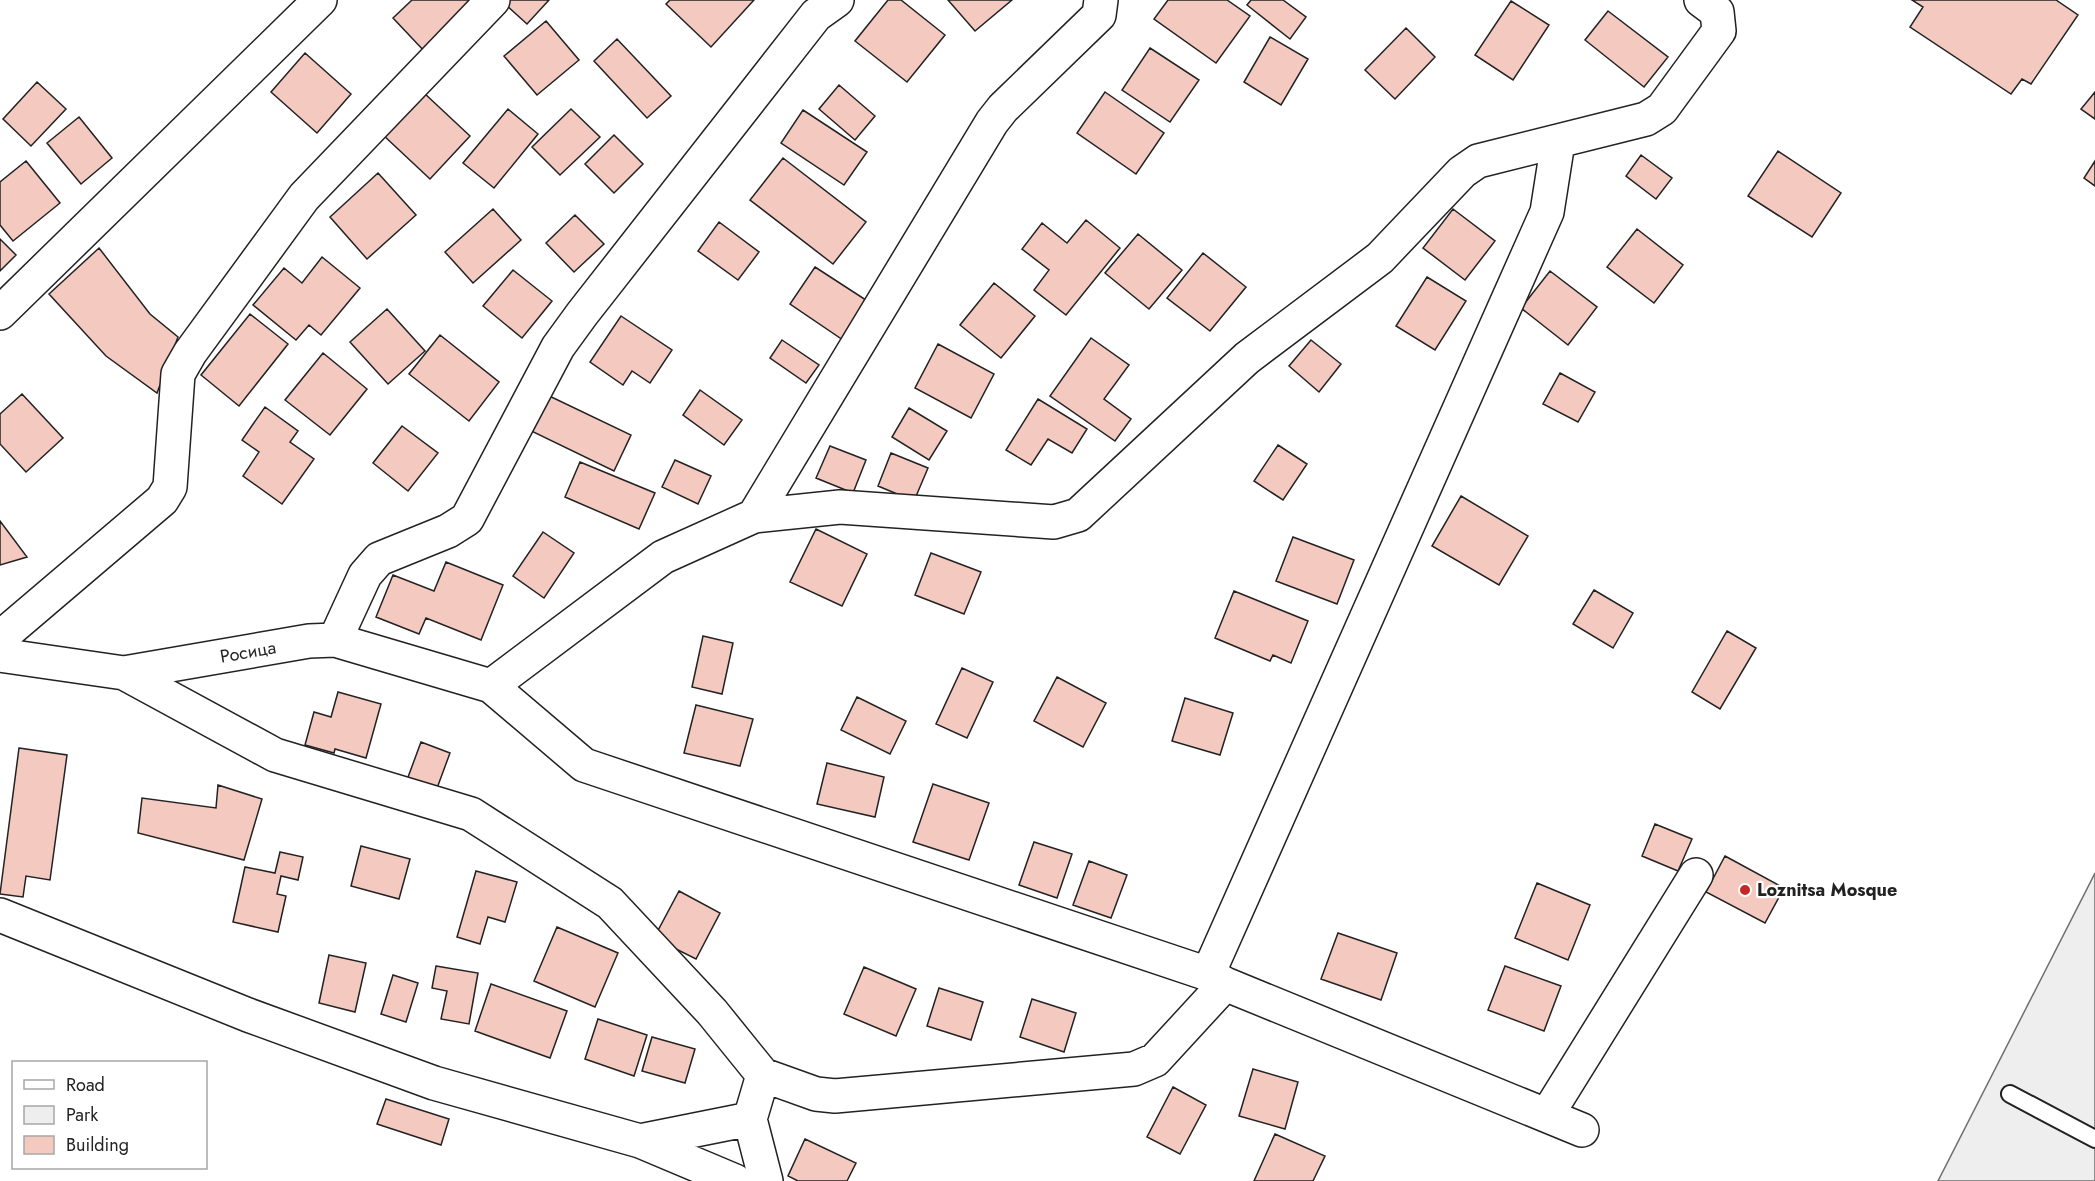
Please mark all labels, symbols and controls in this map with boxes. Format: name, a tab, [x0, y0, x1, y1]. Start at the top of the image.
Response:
street label: Росица	[218, 634, 278, 670]
place label: Loznitsa Mosque	[1757, 877, 1897, 903]
marker: Loznitsa Mosque	[1738, 883, 1752, 897]
legend	[12, 1061, 207, 1169]
text: Road	[66, 1072, 105, 1098]
text: Park	[66, 1102, 98, 1128]
text: Building	[66, 1132, 129, 1158]

